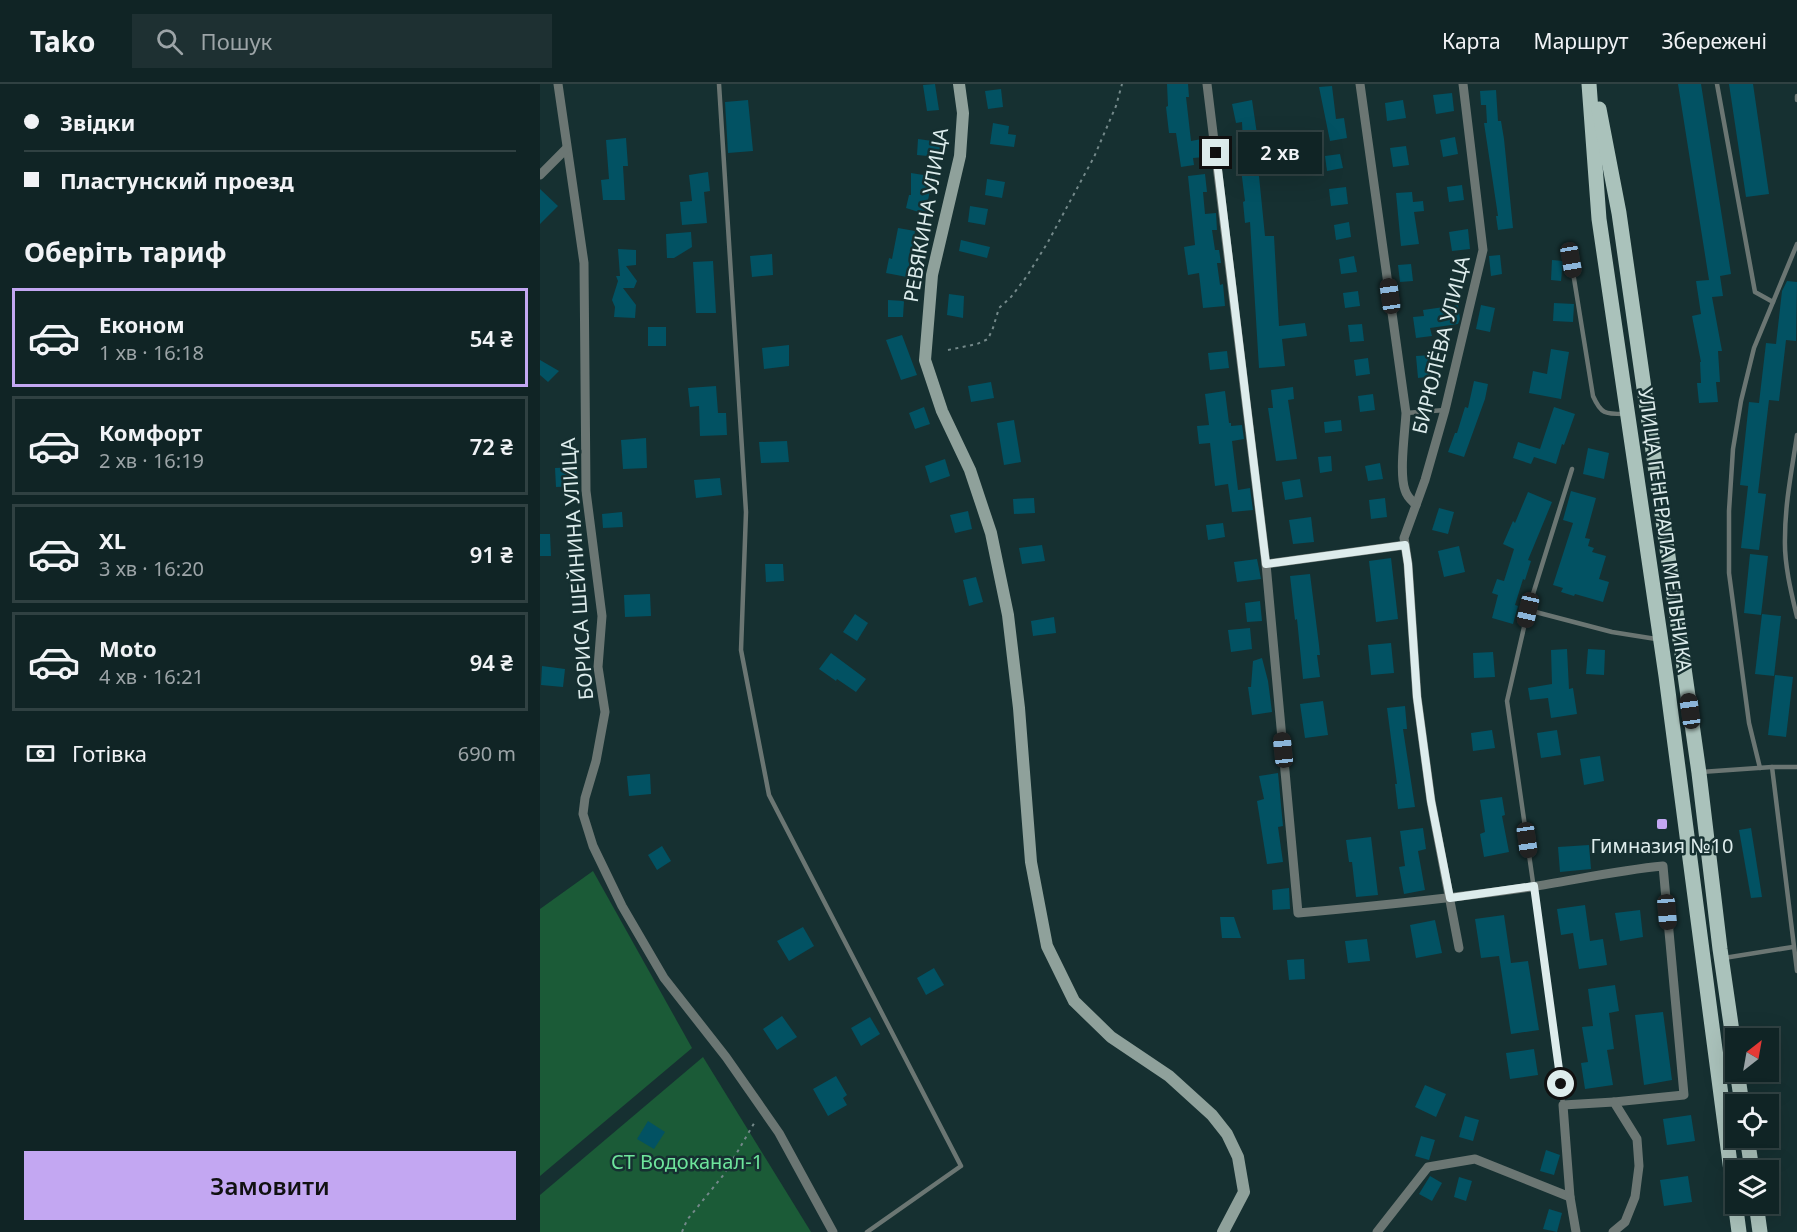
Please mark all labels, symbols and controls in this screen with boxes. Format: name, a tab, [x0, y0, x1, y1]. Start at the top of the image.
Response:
search box	[132, 14, 552, 68]
text: Tako	[30, 22, 96, 60]
icon: search	[153, 25, 186, 58]
text: Пошук	[201, 26, 272, 56]
text: Карта	[1442, 27, 1501, 55]
text: Маршрут	[1534, 27, 1628, 55]
text: Збережені	[1661, 27, 1767, 55]
text: Звідки	[60, 107, 135, 137]
street label: РЕВЯКИНА УЛИЦА	[897, 125, 954, 304]
callout: 2 хв	[1237, 132, 1321, 174]
route end	[1202, 139, 1229, 166]
text: 2 хв	[1260, 139, 1300, 166]
text: Пластунский проезд	[60, 165, 294, 195]
text: Оберіть тариф	[24, 233, 227, 270]
car	[1559, 241, 1583, 279]
street label: БИРЮЛЁВА УЛИЦА	[1405, 253, 1476, 437]
car	[1379, 277, 1401, 315]
text: Економ	[99, 309, 185, 339]
icon: car	[27, 311, 81, 365]
text: 54 ₴	[470, 323, 513, 353]
text: 1 хв · 16:18	[99, 339, 204, 366]
street label: УЛИЦА ГЕНЕРАЛА МЕЛЬНИКА	[1632, 386, 1699, 674]
text: Комфорт	[99, 417, 202, 447]
icon: car	[27, 419, 81, 473]
text: 72 ₴	[470, 431, 513, 461]
street label: БОРИСА ШЕЙНИНА УЛИЦА	[554, 437, 599, 701]
text: 2 хв · 16:19	[99, 447, 204, 474]
text: XL	[99, 525, 126, 555]
icon: car	[27, 527, 81, 581]
text: 91 ₴	[470, 539, 513, 569]
text: 3 хв · 16:20	[99, 555, 204, 582]
car	[1515, 590, 1541, 630]
text: Moto	[99, 633, 157, 663]
icon: car	[27, 635, 81, 689]
text: 94 ₴	[470, 647, 513, 677]
text: 4 хв · 16:21	[99, 663, 204, 690]
car	[1679, 692, 1701, 730]
car	[1272, 731, 1294, 769]
icon: cash	[24, 737, 57, 770]
text: Готівка	[72, 738, 147, 768]
text: 690 m	[458, 740, 516, 767]
marker: Гимназия №10	[1655, 817, 1669, 831]
car	[1516, 821, 1538, 859]
place label: Гимназия №10	[1591, 832, 1733, 859]
car	[1656, 893, 1678, 931]
north arrow	[1725, 1028, 1779, 1082]
map controls	[1725, 1028, 1779, 1214]
route start	[1547, 1070, 1574, 1097]
button: locate	[1725, 1094, 1779, 1148]
park label: СТ Водоканал-1	[611, 1148, 763, 1175]
button: Замовити	[24, 1151, 516, 1220]
button: layers	[1725, 1160, 1779, 1214]

